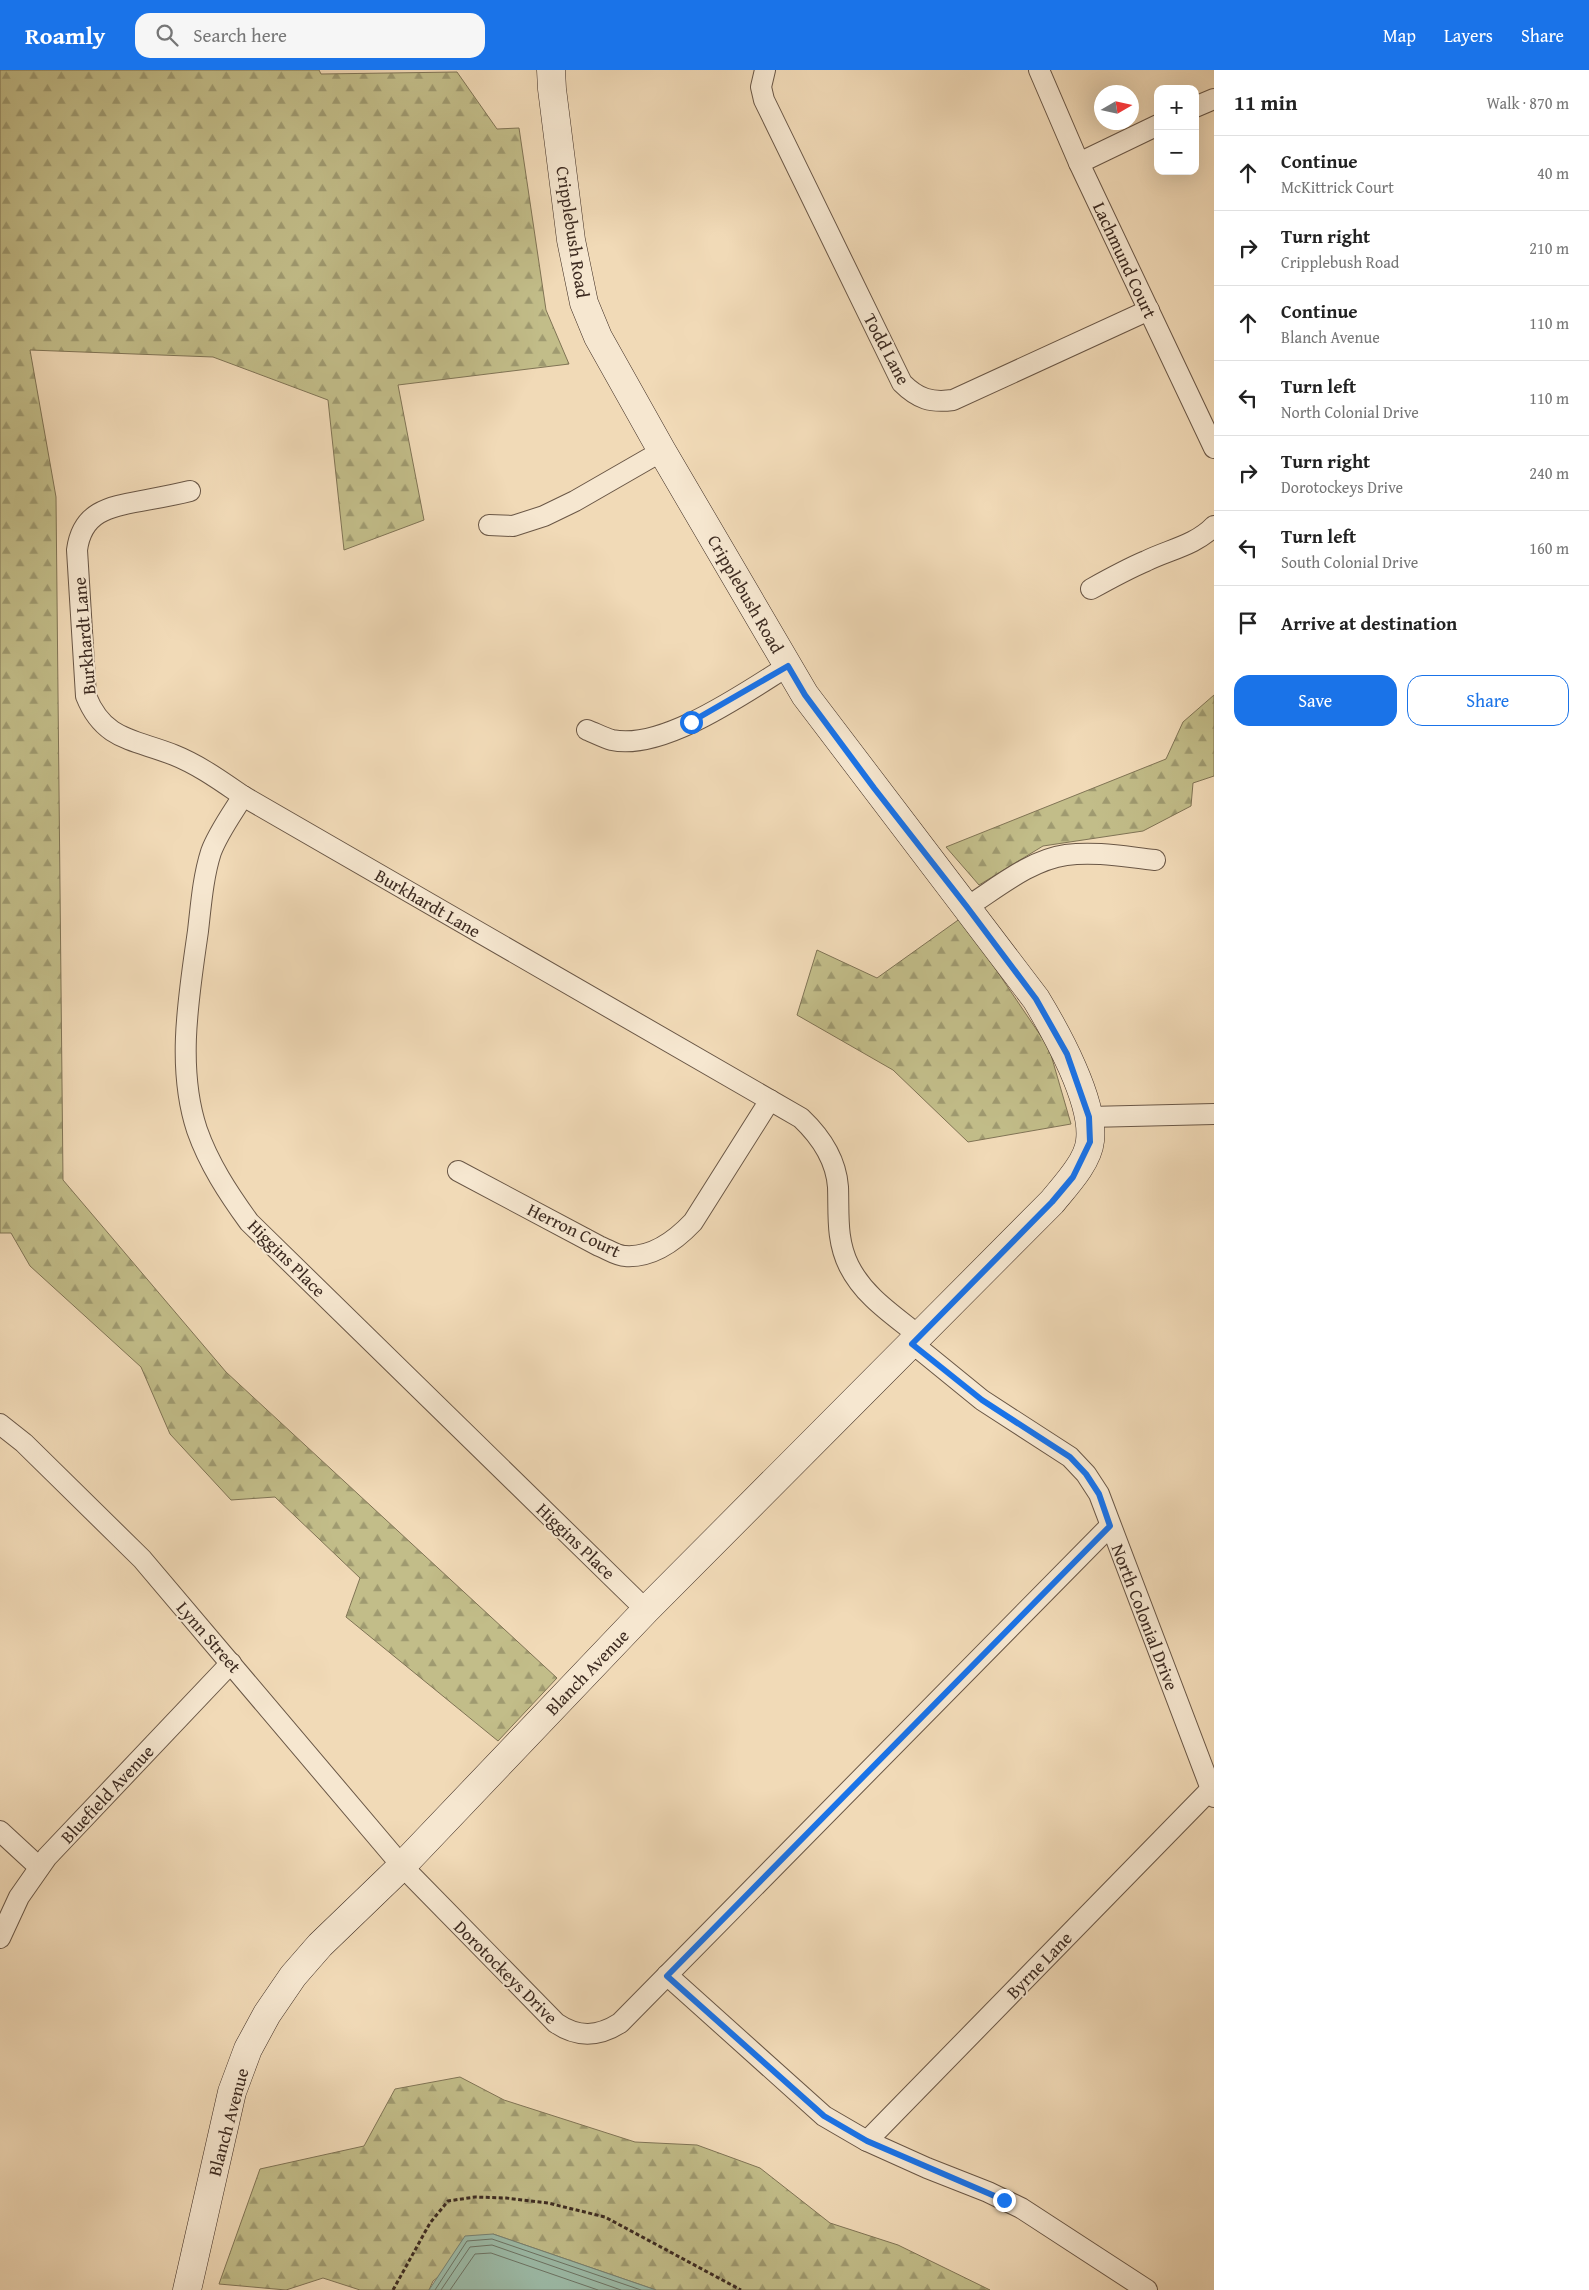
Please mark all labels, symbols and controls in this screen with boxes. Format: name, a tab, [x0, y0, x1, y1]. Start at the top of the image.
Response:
search box	[135, 13, 485, 58]
text: Roamly	[25, 18, 105, 53]
icon: search	[153, 21, 181, 49]
text: Search here	[193, 21, 287, 49]
text: Map	[1383, 22, 1416, 49]
text: Layers	[1444, 22, 1493, 49]
text: Share	[1521, 22, 1564, 49]
north arrow	[1094, 85, 1139, 130]
map controls	[1154, 85, 1199, 175]
button: +	[1154, 85, 1199, 130]
text: 11 min	[1234, 87, 1297, 118]
text: Walk · 870 m	[1486, 91, 1569, 115]
button: −	[1154, 130, 1199, 175]
text: Continue	[1281, 147, 1358, 175]
icon: ahead	[1234, 159, 1262, 187]
text: 40 m	[1537, 161, 1569, 185]
street label: Cripplebush Road	[549, 164, 597, 300]
text: McKittrick Court	[1281, 175, 1394, 199]
street label: Lachmund Court	[1086, 197, 1164, 323]
text: Turn right	[1281, 222, 1370, 250]
icon: right	[1234, 234, 1262, 262]
text: 210 m	[1529, 236, 1569, 260]
text: Cripplebush Road	[1281, 250, 1399, 274]
text: Continue	[1281, 297, 1358, 325]
street label: Todd Lane	[857, 308, 917, 390]
icon: ahead	[1234, 309, 1262, 337]
text: 110 m	[1529, 311, 1569, 335]
text: Blanch Avenue	[1281, 325, 1380, 349]
text: Turn left	[1281, 372, 1356, 400]
icon: left	[1234, 384, 1262, 412]
text: 110 m	[1529, 386, 1569, 410]
text: North Colonial Drive	[1281, 400, 1419, 424]
text: Turn right	[1281, 447, 1370, 475]
icon: right	[1234, 459, 1262, 487]
text: 240 m	[1529, 461, 1569, 485]
text: Dorotockeys Drive	[1281, 475, 1403, 499]
text: Turn left	[1281, 522, 1356, 550]
street label: Cripplebush Road	[701, 530, 791, 659]
icon: left	[1234, 534, 1262, 562]
text: 160 m	[1529, 536, 1569, 560]
text: South Colonial Drive	[1281, 550, 1418, 574]
street label: Burkhardt Lane	[65, 576, 103, 696]
icon: arrive	[1234, 609, 1262, 637]
text: Arrive at destination	[1281, 609, 1457, 637]
button: Save	[1234, 675, 1397, 726]
button: Share	[1407, 675, 1569, 726]
route start	[680, 711, 703, 734]
street label: Burkhardt Lane	[370, 862, 486, 944]
street label: Herron Court	[523, 1196, 626, 1264]
street label: Higgins Place	[242, 1213, 332, 1303]
street label: Higgins Place	[530, 1496, 622, 1586]
street label: North Colonial Drive	[1105, 1540, 1185, 1694]
street label: Lynn Street	[170, 1595, 248, 1679]
street label: Blanch Avenue	[539, 1623, 635, 1721]
street label: Bluefield Avenue	[54, 1738, 160, 1850]
street label: Dorotockeys Drive	[448, 1914, 564, 2030]
street label: Byrne Lane	[1000, 1925, 1078, 2005]
street label: Blanch Avenue	[201, 2065, 255, 2179]
route end	[993, 2189, 1016, 2212]

